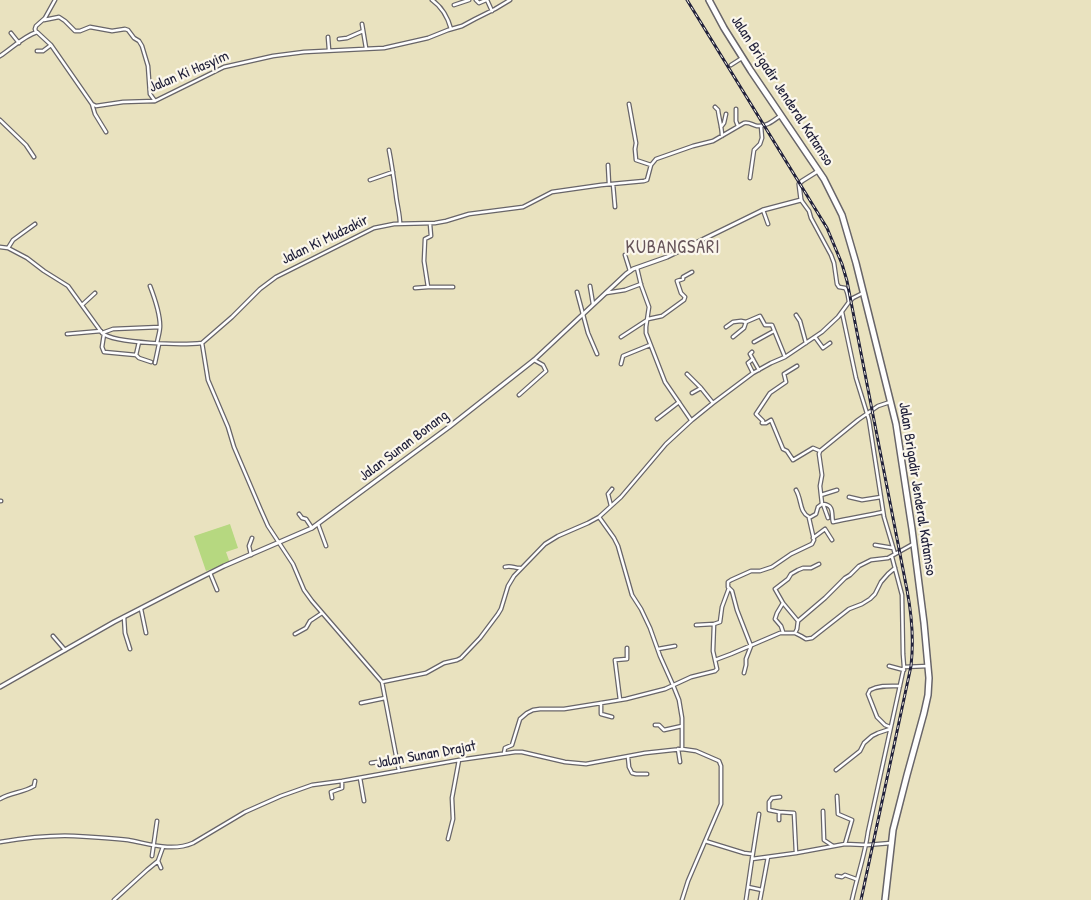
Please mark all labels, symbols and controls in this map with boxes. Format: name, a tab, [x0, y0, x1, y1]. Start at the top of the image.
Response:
street label: Jalan Brigadir Jenderal Katamso	[727, 13, 837, 169]
street label: Jalan Ki Hasyim	[146, 47, 232, 97]
street label: Jalan Ki Mudzakir	[279, 211, 371, 269]
district label: KUBANGSARI	[624, 237, 722, 259]
street label: Jalan Brigadir Jenderal Katamso	[894, 401, 940, 577]
street label: Jalan Sunan Bonang	[356, 407, 452, 485]
street label: Jalan Sunan Drajat	[375, 737, 477, 773]

